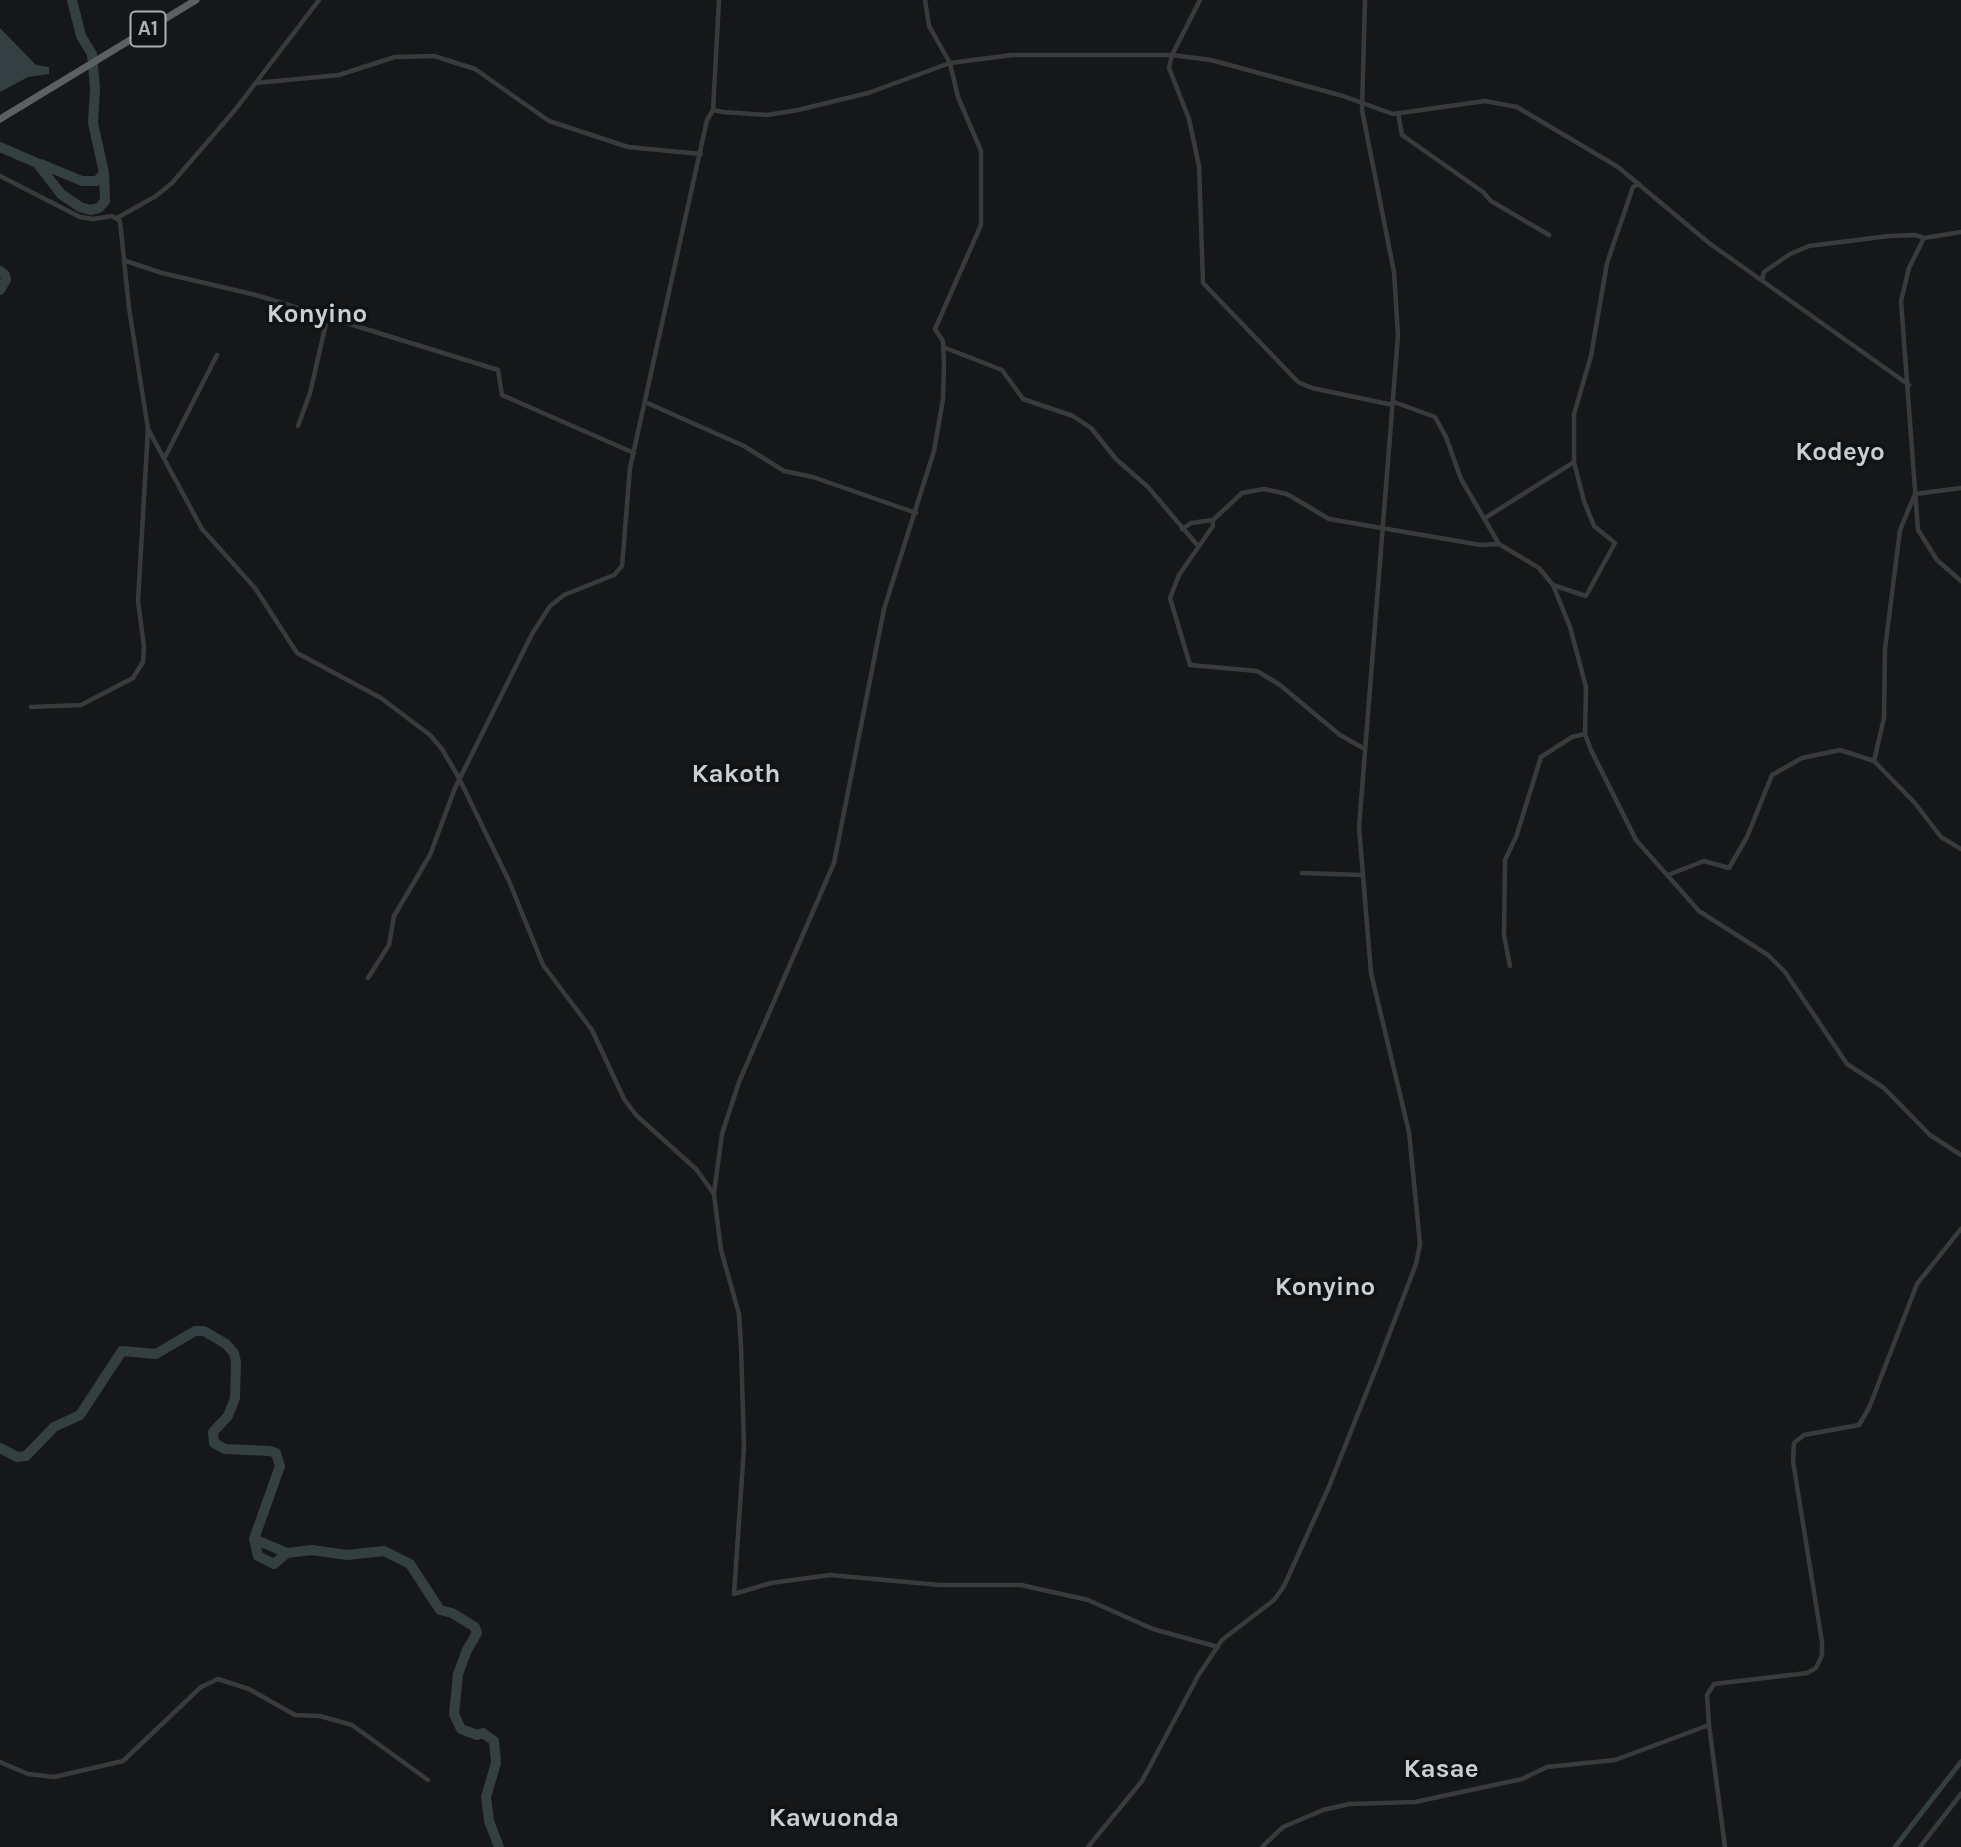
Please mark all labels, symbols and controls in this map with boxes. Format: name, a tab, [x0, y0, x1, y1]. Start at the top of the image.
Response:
road number: A1	[130, 12, 166, 46]
district label: Konyino	[267, 299, 367, 331]
district label: Kodeyo	[1795, 437, 1885, 469]
district label: Kakoth	[692, 759, 780, 791]
district label: Konyino	[1275, 1272, 1375, 1304]
district label: Kasae	[1404, 1754, 1478, 1786]
district label: Kawuonda	[769, 1803, 899, 1835]

